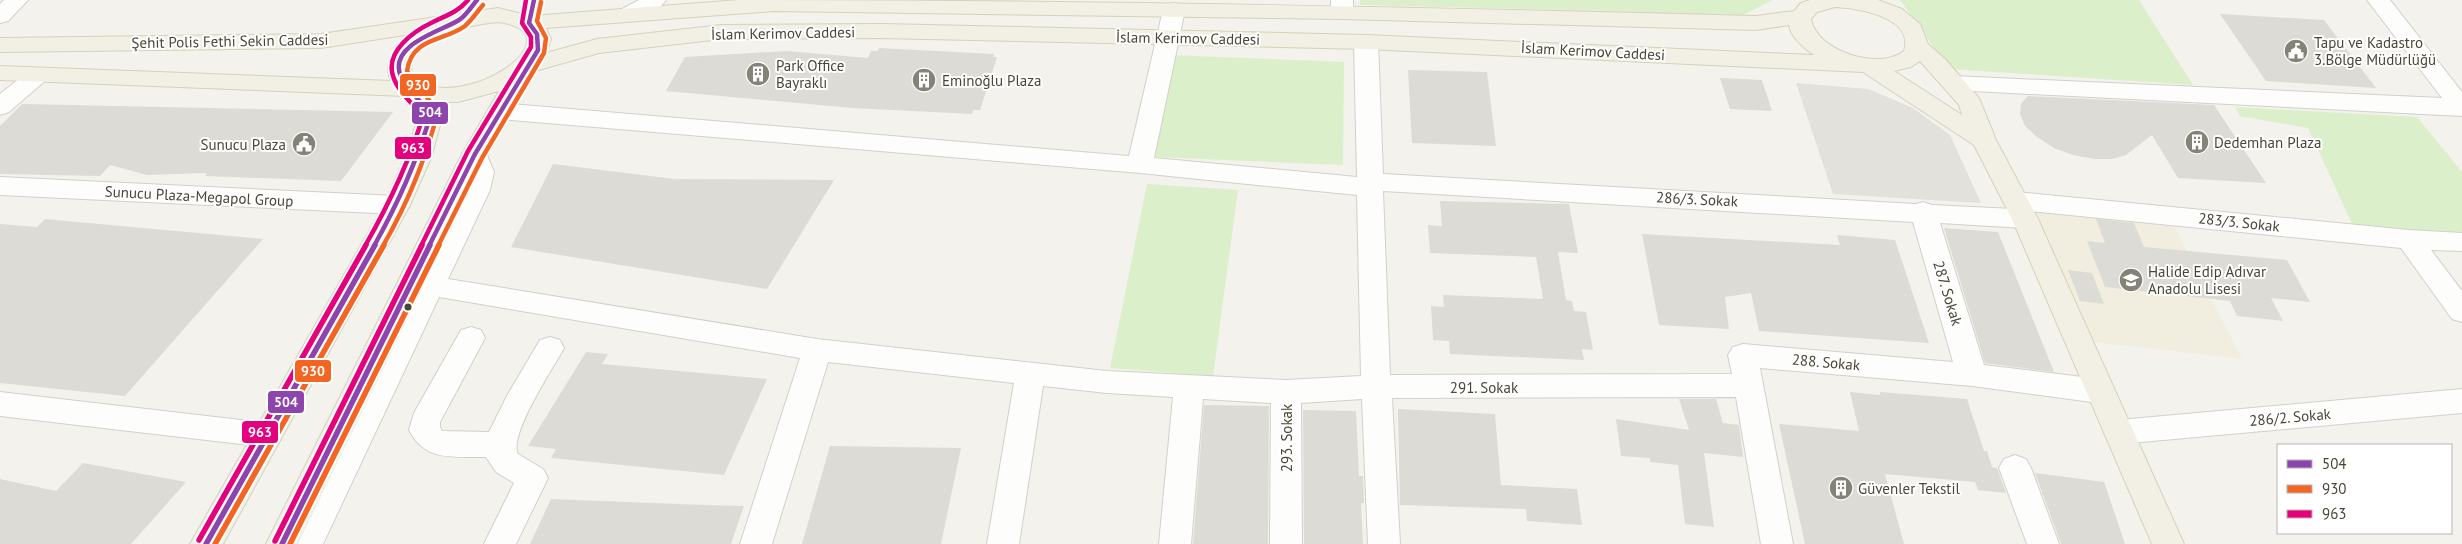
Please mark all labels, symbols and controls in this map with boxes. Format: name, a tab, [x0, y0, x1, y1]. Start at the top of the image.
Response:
street label: İslam Kerimov Caddesi	[711, 22, 855, 44]
street label: İslam Kerimov Caddesi	[1116, 27, 1260, 49]
street label: Şehit Polis Fethi Sekin Caddesi	[131, 30, 329, 52]
place label: Tapu ve Kadastro 3.Bölge Müdürlüğü	[2314, 33, 2436, 69]
street label: İslam Kerimov Caddesi	[1520, 38, 1666, 64]
public building icon: Tapu ve Kadastro 3.Bölge Müdürlüğü	[2283, 38, 2309, 64]
place label: Park Office Bayraklı	[776, 56, 844, 92]
building icon: Park Office Bayraklı	[745, 61, 771, 87]
building icon: Eminoğlu Plaza	[911, 67, 937, 93]
place label: Eminoğlu Plaza	[942, 71, 1041, 90]
line badge: 930	[399, 73, 437, 97]
text: 930	[406, 76, 430, 94]
line badge: 504	[411, 101, 449, 125]
text: 504	[418, 103, 442, 121]
building icon: Dedemhan Plaza	[2184, 129, 2210, 155]
public building icon: Sunucu Plaza	[291, 131, 317, 157]
place label: Dedemhan Plaza	[2214, 133, 2322, 152]
place label: Sunucu Plaza	[200, 135, 286, 154]
line badge: 963	[394, 136, 432, 160]
text: 963	[401, 139, 425, 157]
street label: Sunucu Plaza-Megapol Group	[104, 182, 294, 210]
street label: 286/3. Sokak	[1656, 187, 1739, 211]
street label: 283/3. Sokak	[2197, 208, 2282, 236]
street label: 287. Sokak	[1929, 258, 1967, 328]
place label: Halide Edip Adıvar Anadolu Lisesi	[2148, 262, 2266, 298]
school or university icon: Halide Edip Adıvar Anadolu Lisesi	[2118, 267, 2144, 293]
unlabelled marker	[403, 302, 413, 312]
street label: 288. Sokak	[1791, 350, 1862, 375]
line badge: 930	[294, 359, 332, 383]
text: 930	[301, 362, 325, 380]
street label: 291. Sokak	[1450, 378, 1519, 397]
line badge: 504	[267, 390, 305, 414]
text: 504	[274, 393, 298, 411]
street label: 293. Sokak	[1277, 403, 1296, 472]
street label: 286/2. Sokak	[2248, 404, 2332, 430]
line badge: 963	[241, 420, 279, 444]
text: 963	[248, 423, 272, 441]
legend	[2277, 444, 2452, 534]
text: 504	[2322, 454, 2347, 473]
building icon: Güvenler Tekstil	[1828, 475, 1854, 501]
place label: Güvenler Tekstil	[1858, 479, 1960, 498]
text: 930	[2322, 479, 2347, 498]
text: 963	[2322, 504, 2347, 523]

